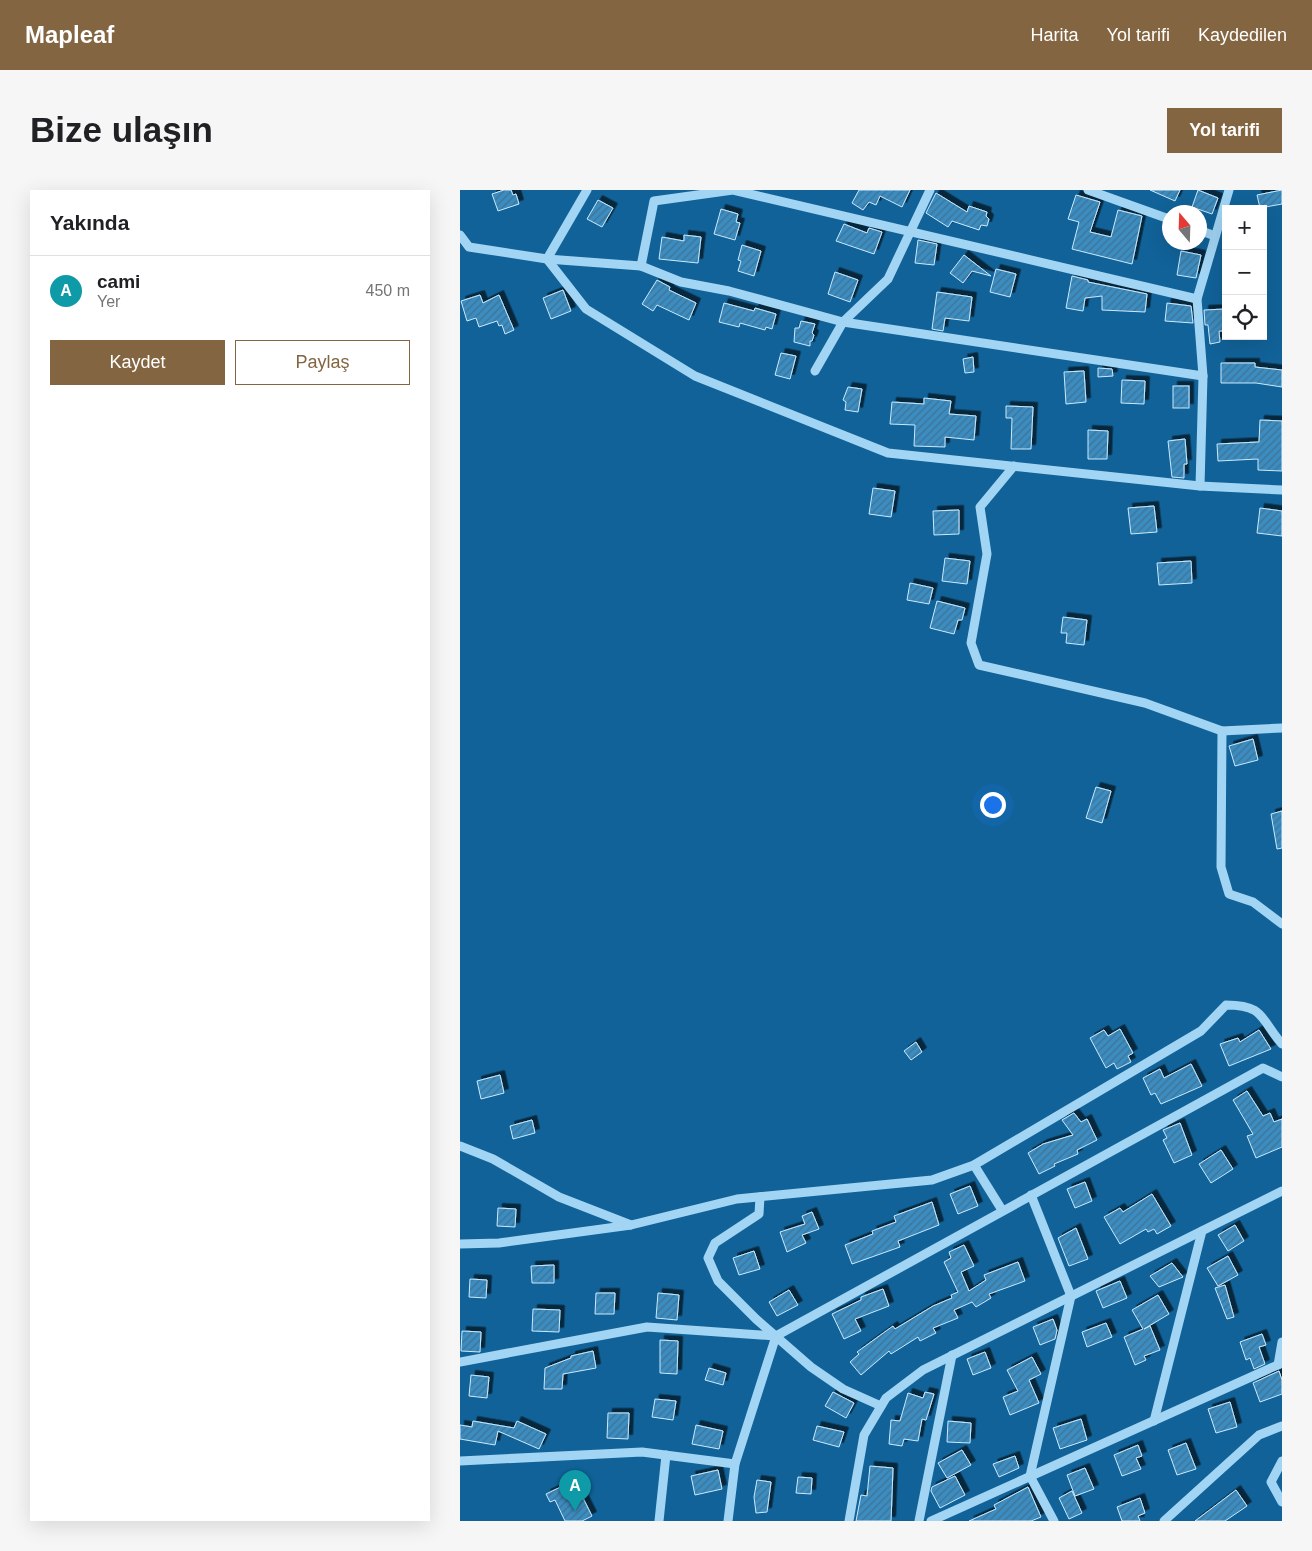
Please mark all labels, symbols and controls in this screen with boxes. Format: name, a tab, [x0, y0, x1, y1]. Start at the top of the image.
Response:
text: Mapleaf	[25, 21, 114, 48]
text: Harita	[1031, 25, 1079, 45]
text: Yol tarifi	[1107, 25, 1170, 45]
text: Kaydedilen	[1198, 25, 1287, 45]
button: Yol tarifi	[1167, 108, 1282, 153]
text: Bize ulaşın	[30, 110, 213, 149]
north arrow	[1162, 205, 1207, 250]
map controls	[1222, 205, 1267, 340]
button: +	[1222, 205, 1267, 250]
text: Yakında	[50, 211, 129, 234]
button: −	[1222, 250, 1267, 295]
text: cami	[97, 271, 140, 292]
text: A	[60, 282, 72, 299]
text: 450 m	[366, 282, 410, 299]
text: Yer	[97, 293, 120, 310]
button: locate	[1222, 295, 1267, 340]
button: Kaydet	[50, 340, 225, 385]
button: Paylaş	[235, 340, 410, 385]
your location	[980, 792, 1006, 818]
pin: A	[559, 1470, 591, 1511]

